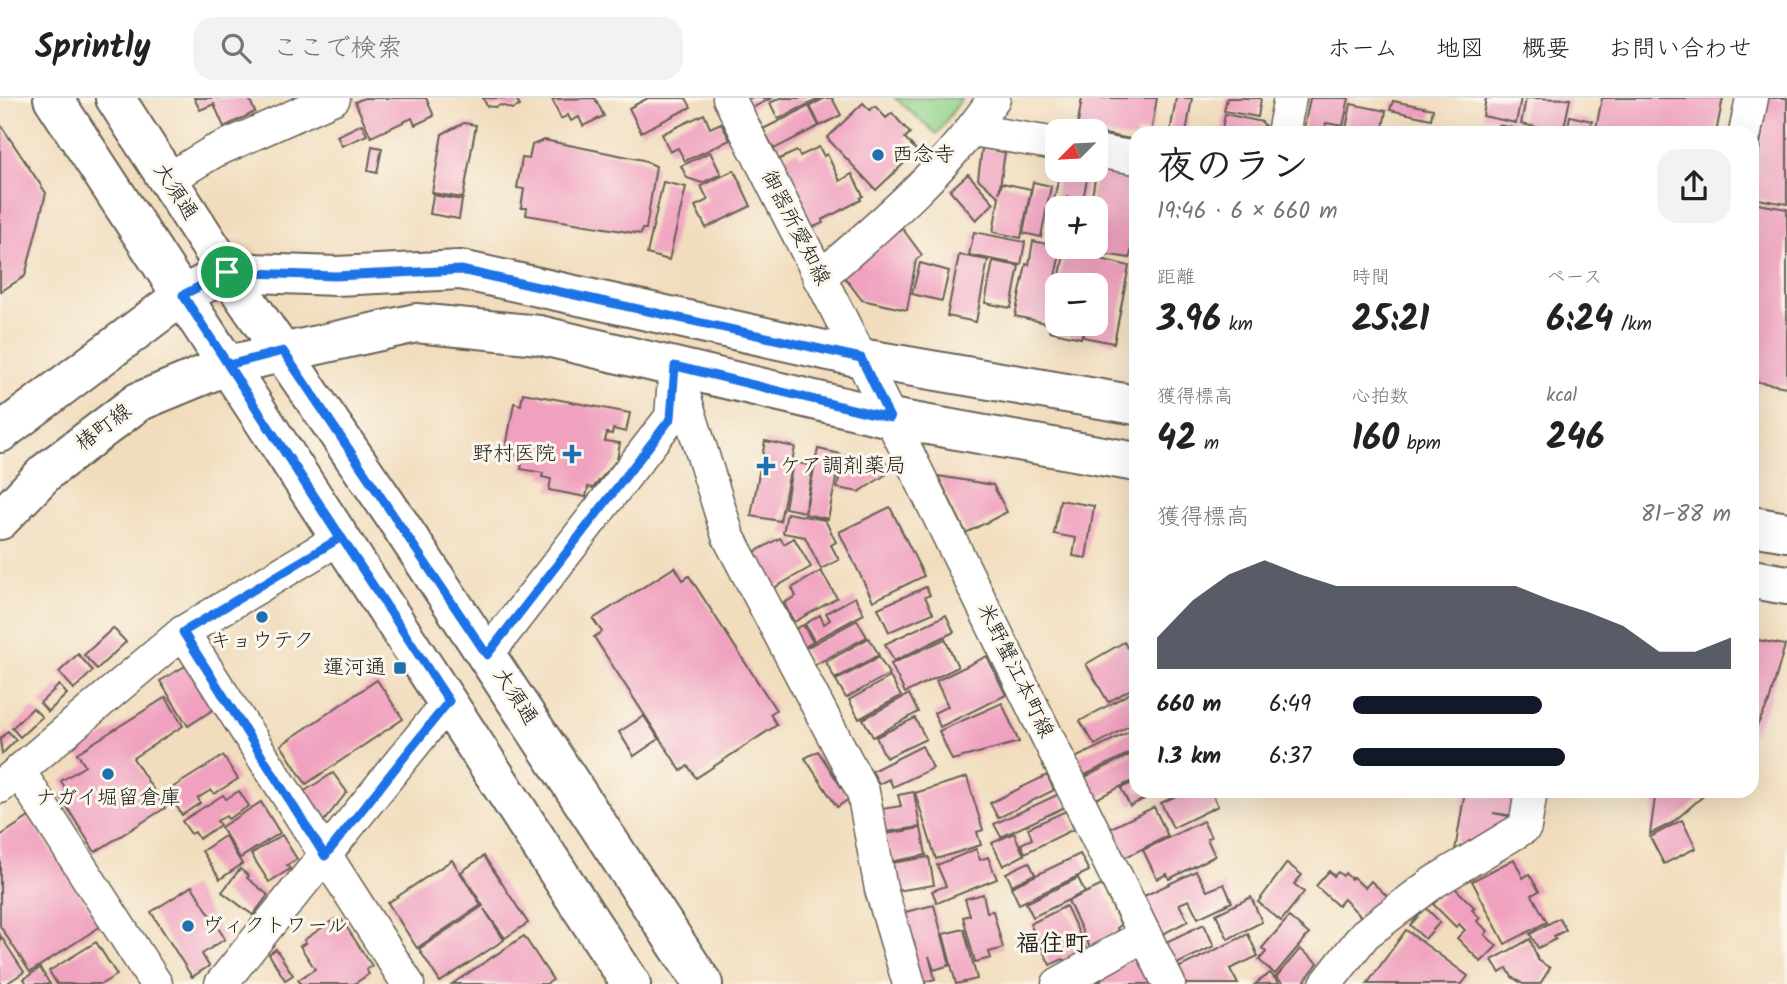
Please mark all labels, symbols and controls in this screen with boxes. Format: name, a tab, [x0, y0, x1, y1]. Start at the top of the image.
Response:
search box	[193, 17, 683, 80]
text: Sprintly	[35, 22, 151, 75]
text: ここで検索	[273, 28, 403, 70]
icon: search	[217, 29, 255, 67]
text: ホーム	[1327, 30, 1398, 69]
text: 地図	[1436, 30, 1484, 69]
text: 概要	[1522, 30, 1570, 69]
text: お問い合わせ	[1608, 30, 1752, 69]
north arrow	[1045, 119, 1108, 182]
map controls	[1045, 119, 1108, 336]
text: 夜のラン	[1157, 138, 1309, 198]
place label: 西念寺	[892, 139, 955, 172]
marker: 西念寺	[870, 147, 886, 163]
button: share	[1657, 149, 1731, 223]
street label: 大須通	[144, 157, 206, 227]
street label: 御器所愛知線	[752, 164, 838, 292]
text: 19:46 · 6 × 660 m	[1157, 194, 1338, 230]
button: +	[1045, 196, 1108, 259]
pin	[197, 242, 257, 302]
icon: arrive	[208, 253, 246, 291]
text: 距離	[1157, 263, 1195, 293]
text: 時間	[1352, 263, 1390, 293]
text: ペース	[1546, 263, 1602, 293]
button: −	[1045, 273, 1108, 336]
text: 3.96	[1157, 293, 1221, 349]
text: 25:21	[1352, 293, 1429, 349]
text: 6:24	[1546, 293, 1613, 349]
text: km	[1221, 310, 1253, 340]
text: /km	[1613, 310, 1652, 340]
text: kcal	[1546, 381, 1577, 411]
text: 獲得標高	[1157, 382, 1233, 412]
text: 心拍数	[1352, 382, 1409, 412]
street label: 椿町線	[69, 396, 139, 460]
text: 246	[1546, 411, 1605, 467]
text: 42	[1157, 412, 1196, 468]
text: 160	[1352, 412, 1399, 468]
text: m	[1196, 429, 1219, 459]
text: bpm	[1399, 429, 1441, 459]
place label: 野村医院	[472, 438, 556, 471]
marker: 野村医院	[562, 444, 582, 464]
place label: ケア調剤薬局	[780, 450, 906, 483]
marker: ケア調剤薬局	[758, 458, 774, 474]
text: 81–88 m	[1641, 497, 1731, 533]
text: 獲得標高	[1157, 500, 1249, 536]
street label: 米野蟹江本町線	[968, 598, 1062, 744]
marker: キョウテク	[254, 609, 270, 625]
place label: キョウテク	[210, 625, 314, 658]
place label: 運河通	[323, 652, 386, 685]
marker: 運河通	[392, 660, 408, 676]
street label: 大須通	[484, 662, 546, 732]
text: 660 m	[1157, 687, 1221, 723]
text: 6:49	[1269, 687, 1311, 723]
text: 1.3 km	[1157, 739, 1221, 775]
text: 6:37	[1269, 739, 1311, 775]
marker: ナガイ堀留倉庫	[100, 766, 116, 782]
place label: ナガイ堀留倉庫	[35, 782, 181, 815]
place label: ヴィクトワール	[202, 910, 348, 943]
marker: ヴィクトワール	[180, 918, 196, 934]
district label: 福住町	[1016, 925, 1088, 964]

